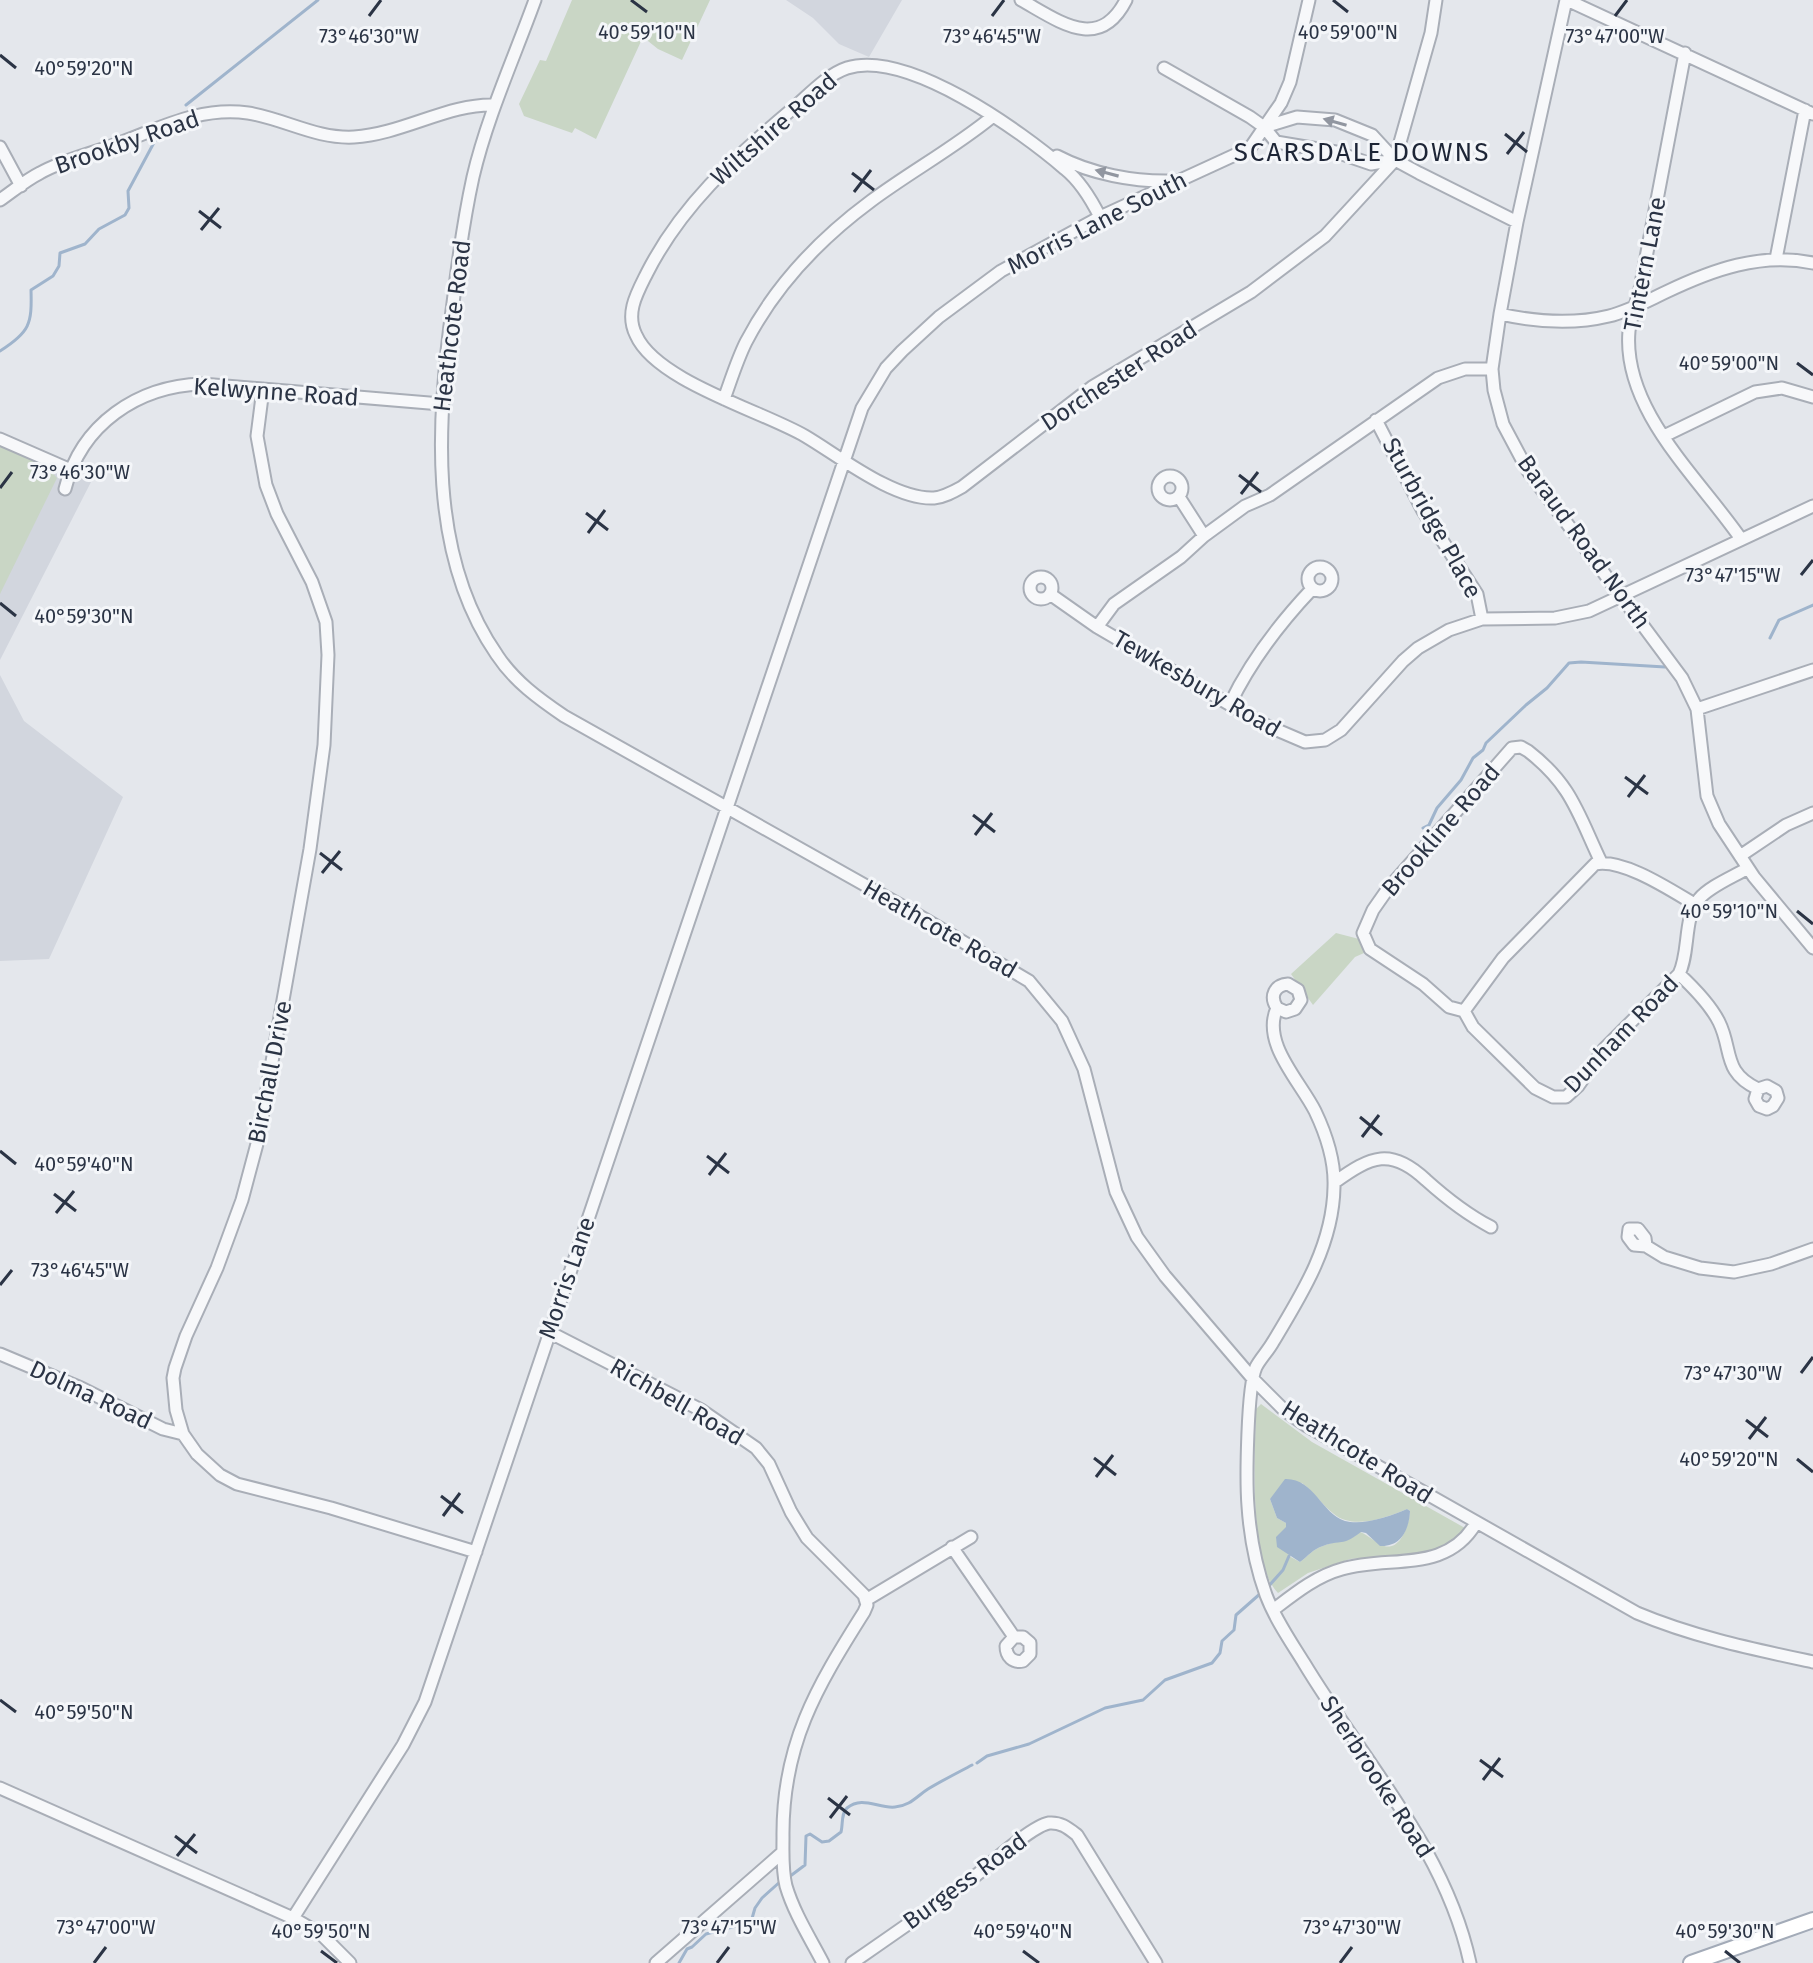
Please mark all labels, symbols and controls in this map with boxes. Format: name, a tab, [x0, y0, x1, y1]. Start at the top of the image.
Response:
text: 40°59'10"N	[598, 20, 696, 44]
text: 40°59'00"N	[1298, 20, 1398, 44]
text: 73°46'30"W	[319, 24, 419, 48]
text: 73°46'45"W	[943, 24, 1041, 48]
text: 73°47'00"W	[1565, 24, 1665, 48]
text: 40°59'20"N	[34, 56, 134, 80]
street label: Wiltshire Road	[705, 67, 843, 191]
street label: Brookby Road	[51, 104, 203, 180]
one-way arrow	[1323, 115, 1347, 128]
district label: SCARSDALE DOWNS	[1234, 137, 1490, 168]
street label: Morris Lane South	[1003, 166, 1191, 280]
one-way arrow	[1094, 167, 1119, 179]
street label: Tintern Lane	[1618, 194, 1672, 334]
street label: Heathcote Road	[428, 238, 476, 414]
street label: Dorchester Road	[1036, 315, 1202, 437]
text: 40°59'00"N	[1679, 351, 1779, 375]
street label: Kelwynne Road	[192, 372, 360, 412]
street label: Sturbridge Place	[1376, 433, 1488, 603]
street label: Baraud Road North	[1512, 450, 1656, 634]
text: 73°46'30"W	[30, 460, 130, 484]
text: 73°47'15"W	[1685, 563, 1781, 587]
text: 40°59'30"N	[34, 604, 134, 628]
street label: Tewkesbury Road	[1108, 625, 1286, 743]
street label: Brookline Road	[1376, 758, 1506, 902]
street label: Heathcote Road	[858, 874, 1022, 984]
text: 40°59'10"N	[1680, 899, 1778, 923]
street label: Dunham Road	[1558, 969, 1684, 1099]
street label: Birchall Drive	[242, 998, 298, 1146]
text: 40°59'40"N	[34, 1152, 134, 1176]
street label: Morris Lane	[533, 1213, 601, 1343]
text: 73°46'45"W	[31, 1258, 129, 1282]
street label: Richbell Road	[605, 1352, 749, 1452]
street label: Dolma Road	[25, 1354, 157, 1436]
text: 73°47'30"W	[1684, 1361, 1783, 1385]
street label: Heathcote Road	[1276, 1394, 1438, 1510]
text: 40°59'20"N	[1679, 1447, 1779, 1471]
street label: Sherbrooke Road	[1314, 1691, 1440, 1863]
text: 40°59'50"N	[34, 1700, 134, 1724]
street label: Burgess Road	[897, 1827, 1033, 1935]
text: 73°47'00"W	[56, 1915, 156, 1939]
text: 73°47'15"W	[681, 1915, 777, 1939]
text: 73°47'30"W	[1303, 1915, 1402, 1939]
text: 40°59'50"N	[271, 1919, 371, 1943]
text: 40°59'40"N	[973, 1919, 1073, 1943]
text: 40°59'30"N	[1675, 1919, 1775, 1943]

